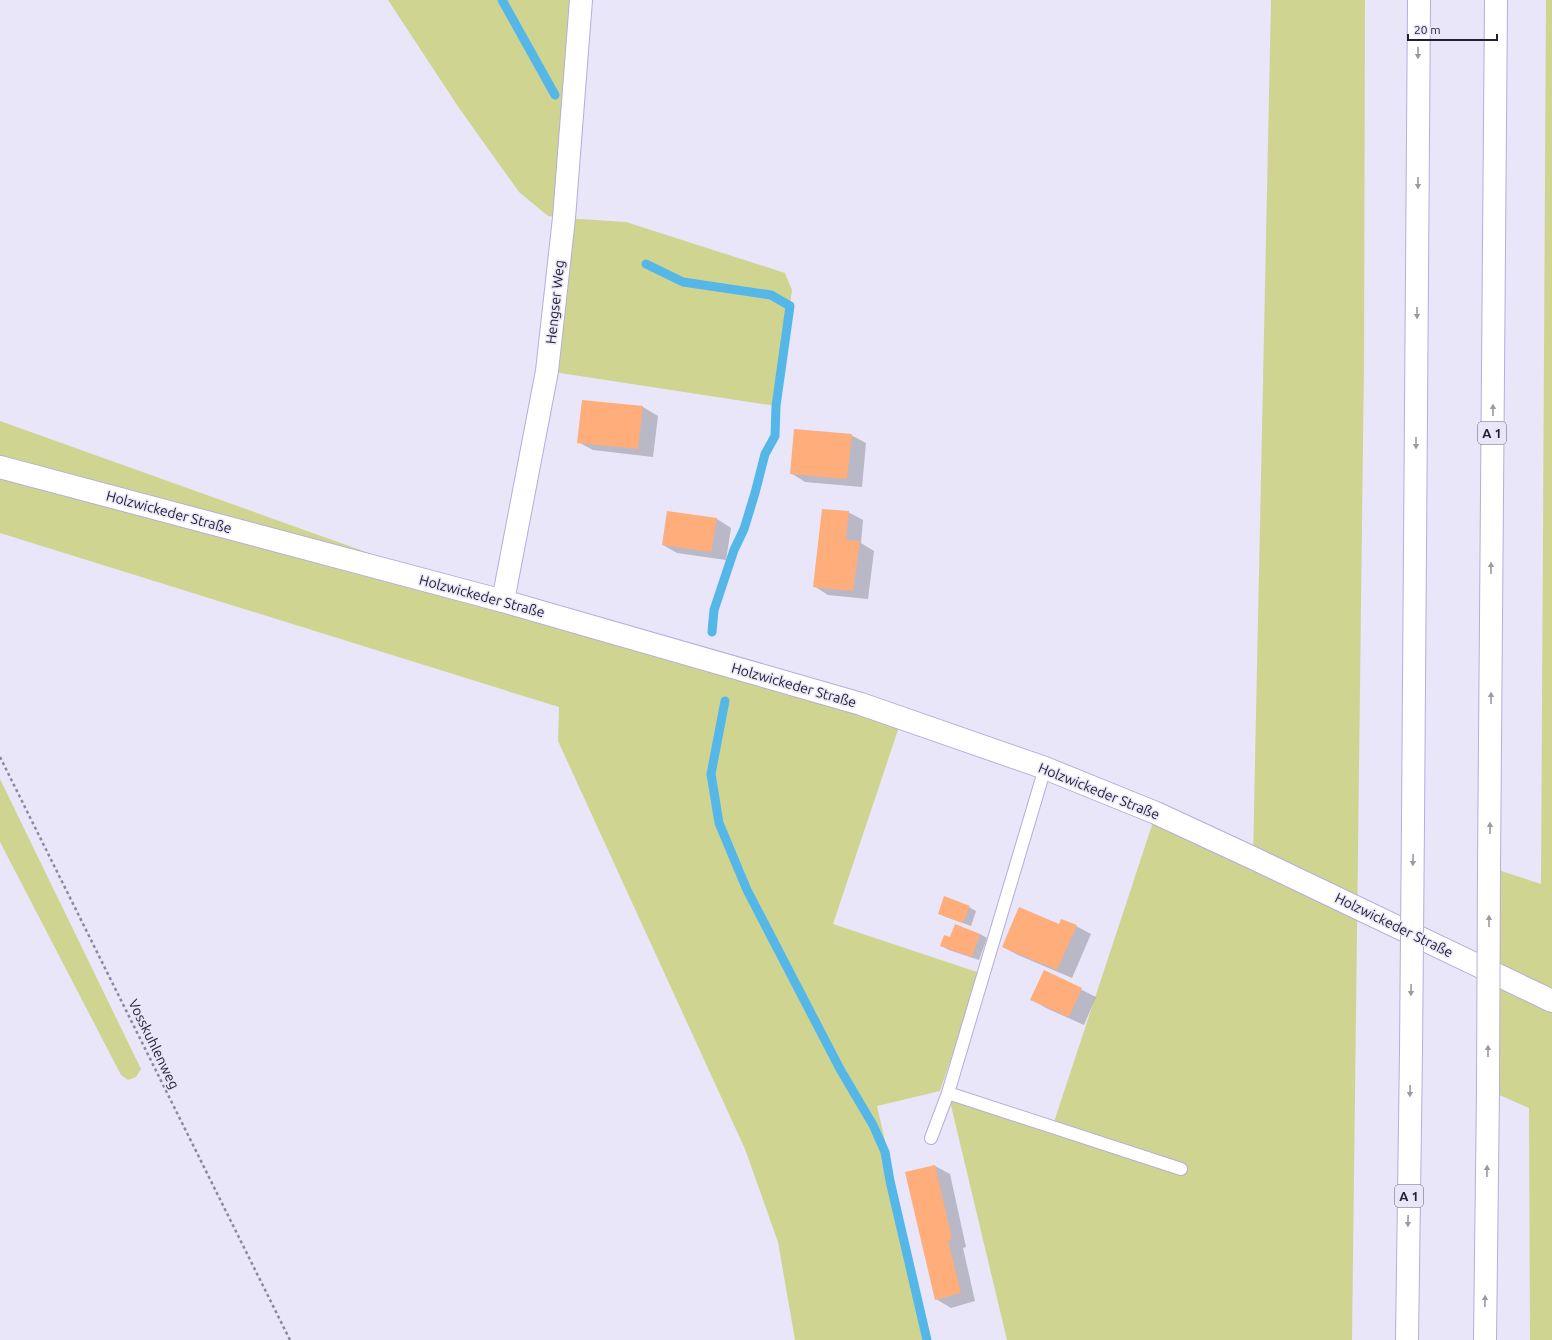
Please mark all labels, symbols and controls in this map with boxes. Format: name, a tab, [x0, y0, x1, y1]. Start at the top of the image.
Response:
scale bar	[1408, 16, 1497, 42]
text: 20 m	[1414, 23, 1441, 36]
one-way arrow	[1415, 47, 1421, 60]
one-way arrow	[1415, 177, 1421, 190]
street label: Hengser Weg	[543, 259, 567, 345]
one-way arrow	[1414, 307, 1420, 320]
one-way arrow	[1490, 403, 1496, 416]
road number: A 1	[1478, 422, 1506, 444]
one-way arrow	[1413, 437, 1419, 450]
street label: Holzwickeder Straße	[104, 488, 234, 536]
one-way arrow	[1488, 562, 1495, 574]
street label: Holzwickeder Straße	[417, 572, 547, 620]
street label: Holzwickeder Straße	[730, 659, 858, 711]
one-way arrow	[1487, 692, 1494, 704]
street label: Holzwickeder Straße	[1036, 759, 1162, 823]
one-way arrow	[1487, 821, 1493, 834]
one-way arrow	[1410, 854, 1416, 867]
street label: Holzwickeder Straße	[1332, 889, 1456, 961]
one-way arrow	[1486, 914, 1492, 927]
one-way arrow	[1408, 984, 1414, 997]
street label: Vosskuhlenweg	[125, 997, 183, 1091]
one-way arrow	[1485, 1044, 1491, 1057]
one-way arrow	[1407, 1085, 1413, 1098]
one-way arrow	[1484, 1164, 1490, 1177]
road number: A 1	[1395, 1185, 1423, 1207]
one-way arrow	[1405, 1215, 1411, 1228]
one-way arrow	[1482, 1294, 1488, 1307]

